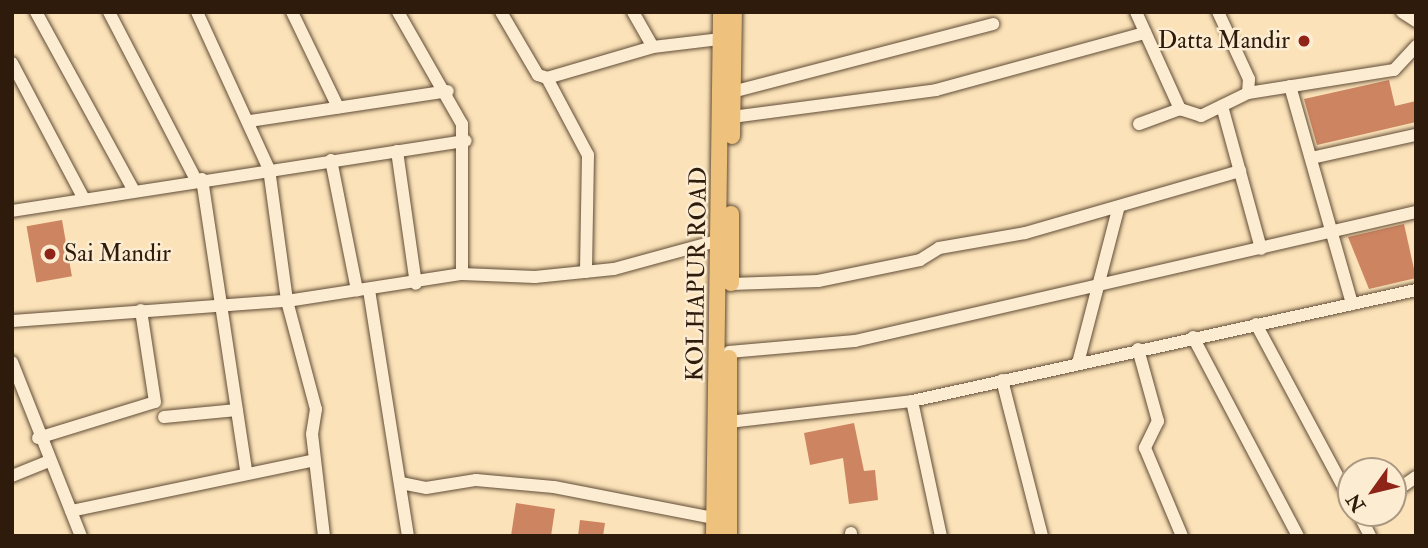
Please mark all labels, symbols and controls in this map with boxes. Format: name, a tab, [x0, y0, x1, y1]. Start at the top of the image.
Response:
place label: Datta Mandir	[1158, 27, 1290, 55]
marker: Datta Mandir	[1296, 33, 1312, 49]
street label: KOLHAPUR ROAD	[681, 166, 713, 382]
place label: Sai Mandir	[64, 240, 171, 268]
marker: Sai Mandir	[42, 246, 58, 262]
north arrow	[1337, 457, 1407, 527]
text: N	[1342, 489, 1371, 516]

